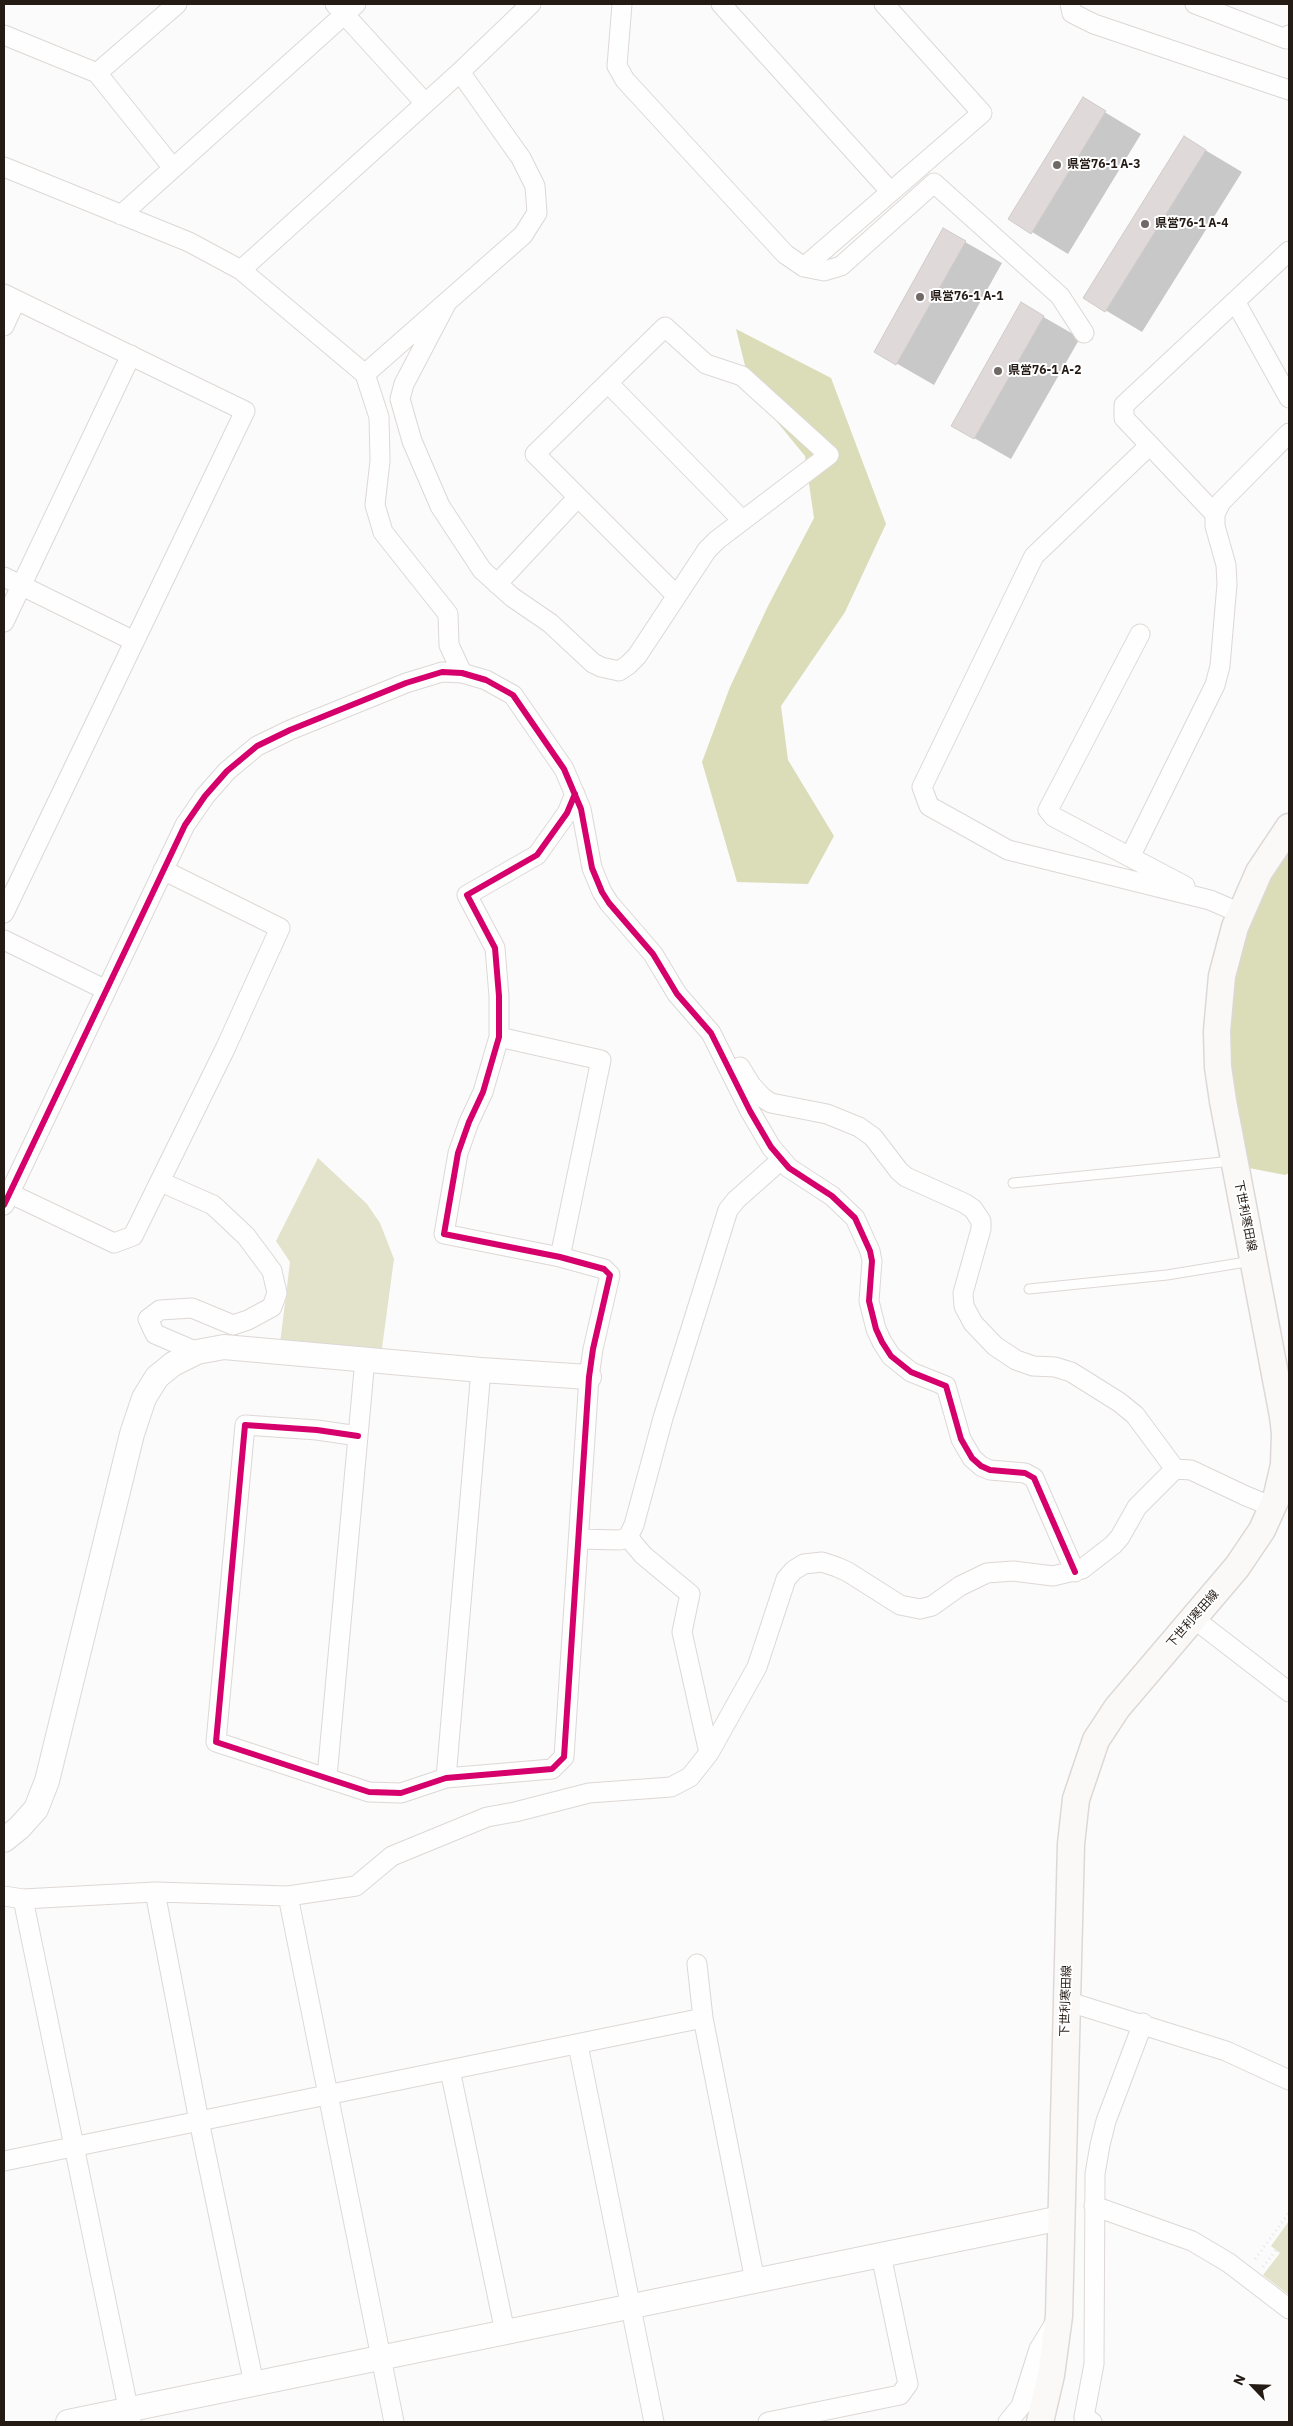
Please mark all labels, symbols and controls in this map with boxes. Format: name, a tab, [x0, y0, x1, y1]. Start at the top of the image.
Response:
place label: 県営76-1 A-3	[1067, 158, 1140, 172]
marker: 県営76-1 A-3	[1051, 159, 1063, 171]
place label: 県営76-1 A-4	[1155, 217, 1228, 231]
marker: 県営76-1 A-4	[1139, 218, 1151, 230]
place label: 県営76-1 A-1	[930, 290, 1003, 304]
marker: 県営76-1 A-1	[914, 291, 926, 303]
place label: 県営76-1 A-2	[1008, 364, 1081, 378]
marker: 県営76-1 A-2	[992, 365, 1004, 377]
street label: 下世利寒田線	[1231, 1179, 1259, 1253]
street label: 下世利寒田線	[1164, 1587, 1222, 1651]
street label: 下世利寒田線	[1058, 1965, 1074, 2037]
north arrow	[1228, 2361, 1278, 2411]
text: N	[1229, 2372, 1250, 2388]

